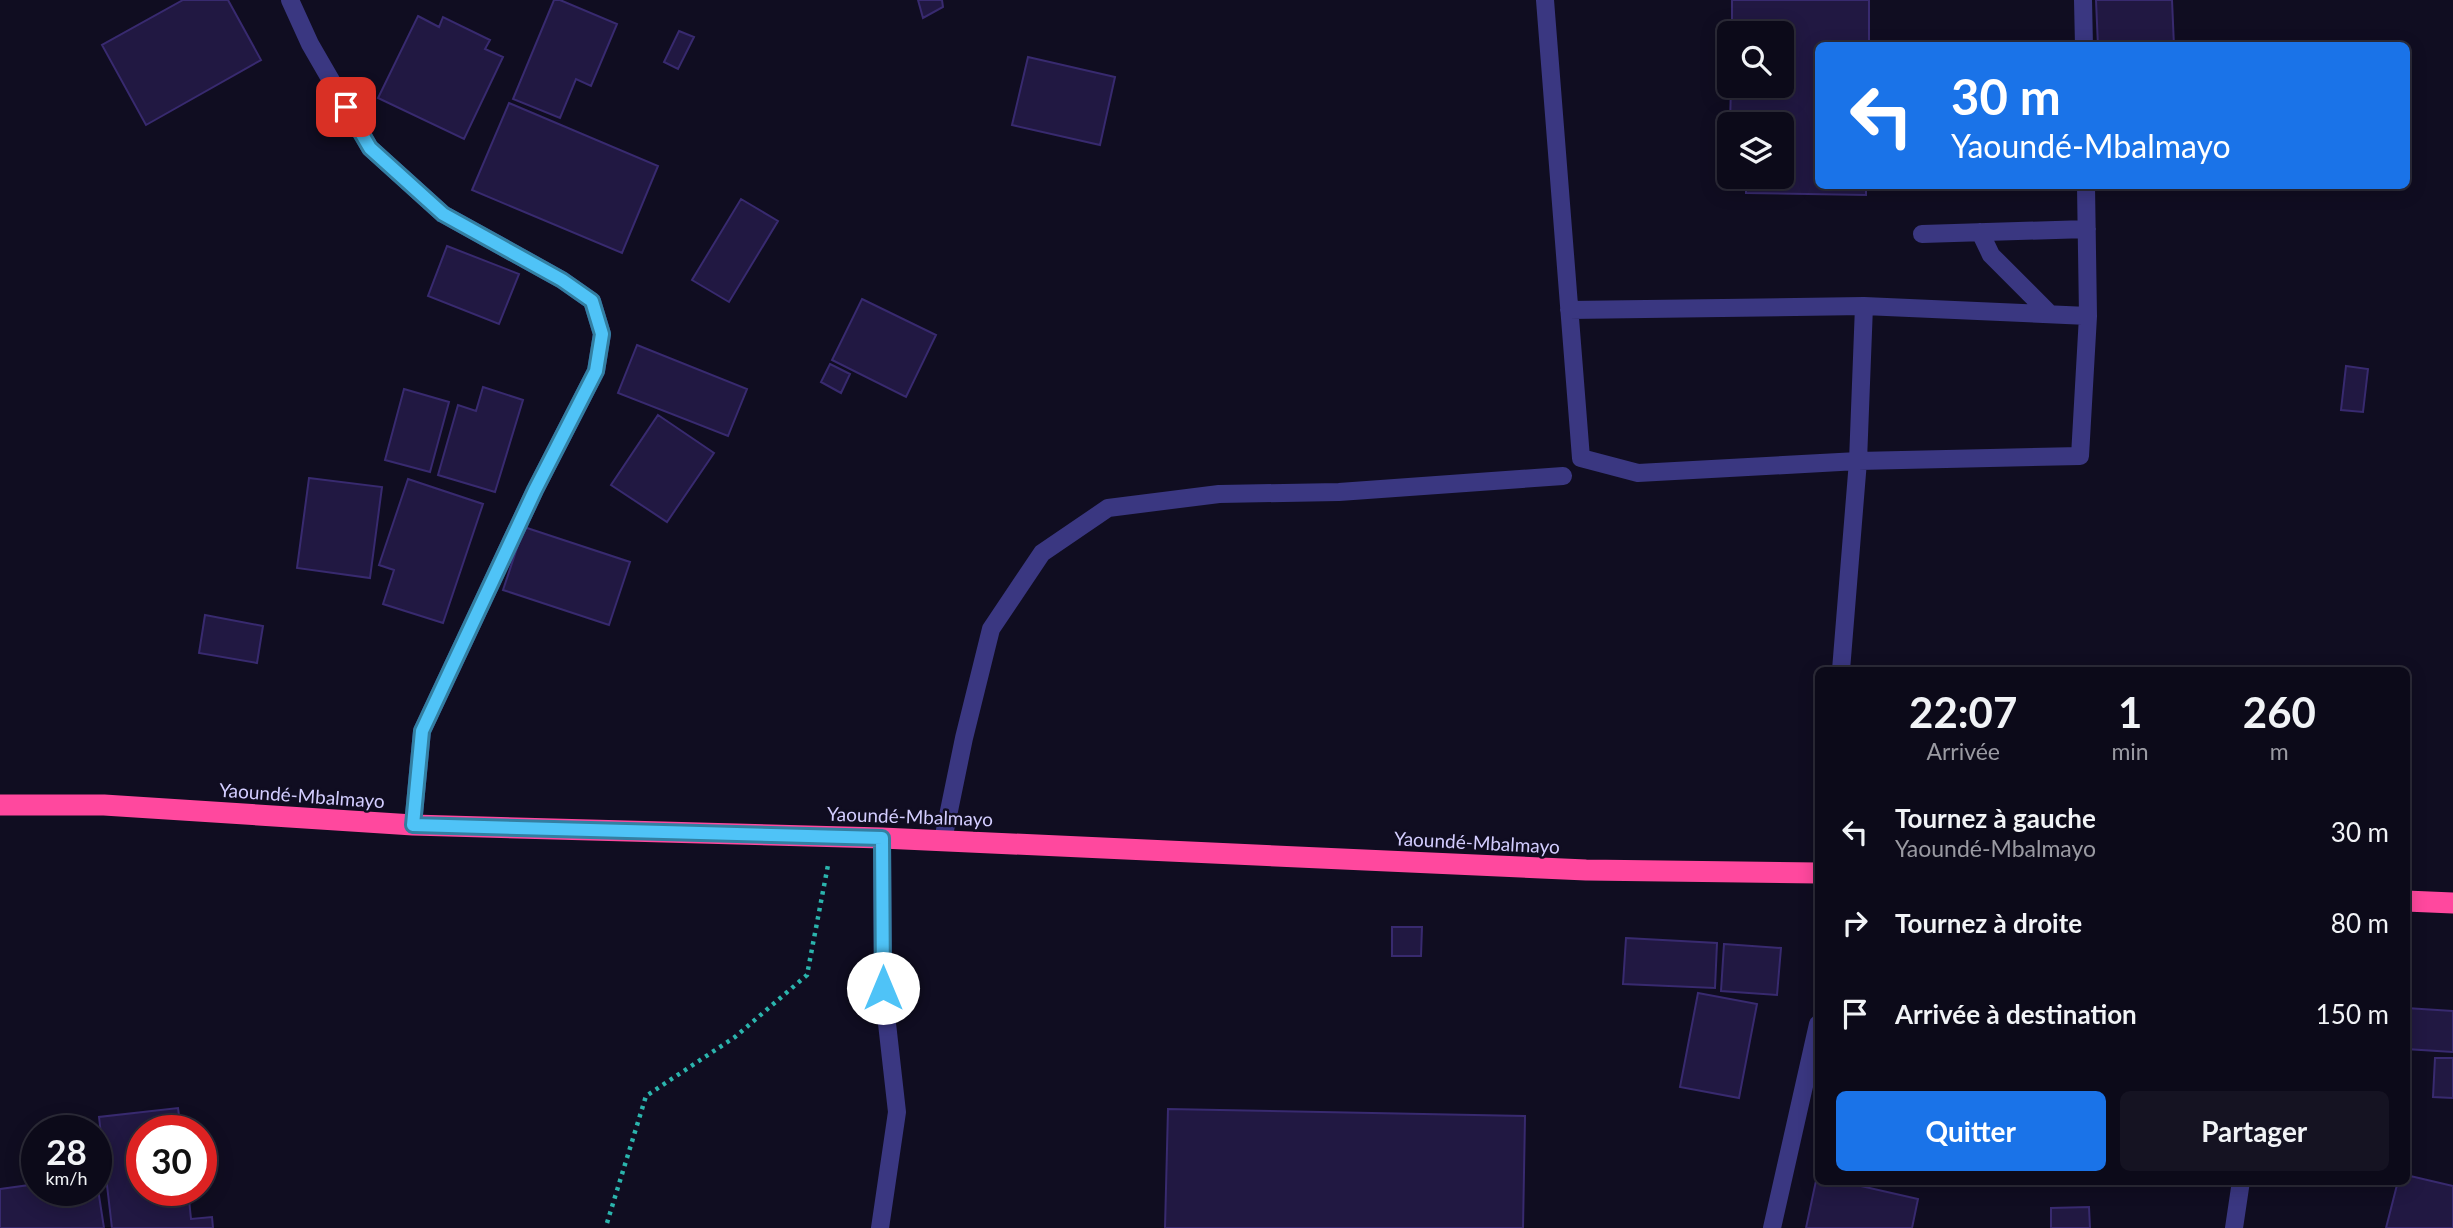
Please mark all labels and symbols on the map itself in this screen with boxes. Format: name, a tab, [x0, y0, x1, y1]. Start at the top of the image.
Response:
pin	[316, 77, 376, 137]
street label: Yaoundé-Mbalmayo	[218, 778, 386, 812]
street label: Yaoundé-Mbalmayo	[827, 802, 993, 830]
street label: Yaoundé-Mbalmayo	[1393, 826, 1561, 858]
position arrow	[846, 951, 920, 1025]
speed limit sign: 30	[126, 1115, 217, 1206]

